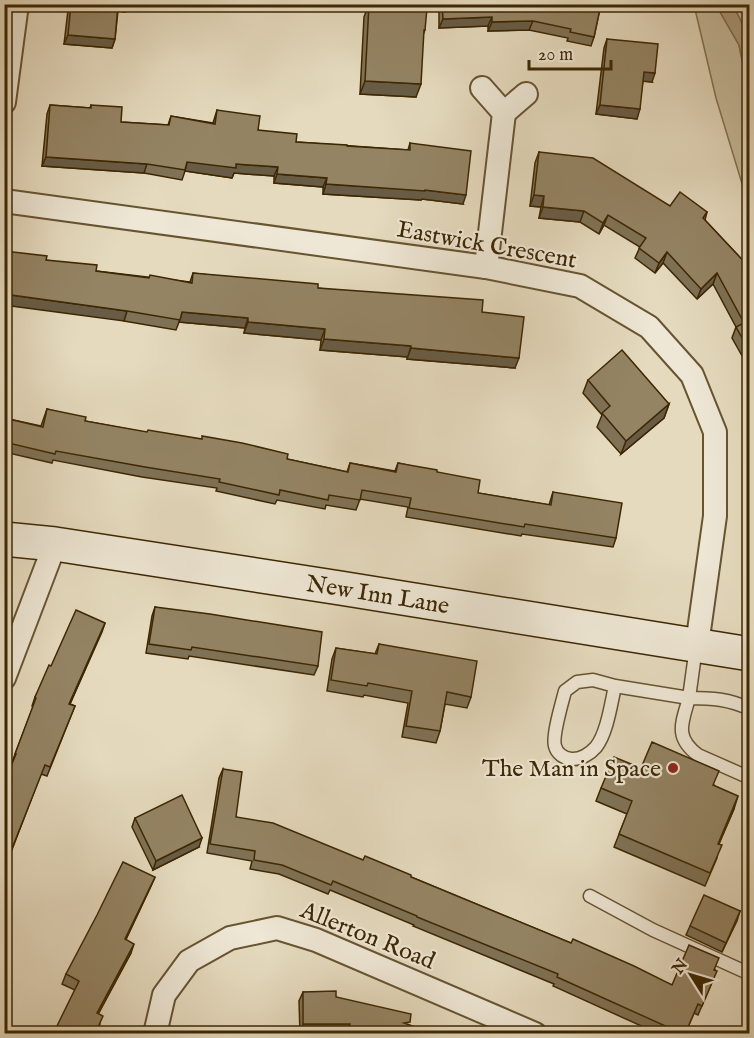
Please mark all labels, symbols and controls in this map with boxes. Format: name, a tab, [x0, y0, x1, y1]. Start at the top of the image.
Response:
scale bar	[529, 33, 612, 71]
text: 20 m	[538, 44, 573, 67]
street label: Eastwick Crescent	[395, 214, 579, 277]
street label: New Inn Lane	[304, 569, 451, 622]
place label: The Man in Space	[482, 754, 661, 785]
marker: The Man in Space	[666, 761, 680, 775]
street label: Allerton Road	[295, 895, 439, 978]
north arrow	[661, 945, 721, 1005]
text: N	[668, 956, 693, 980]

